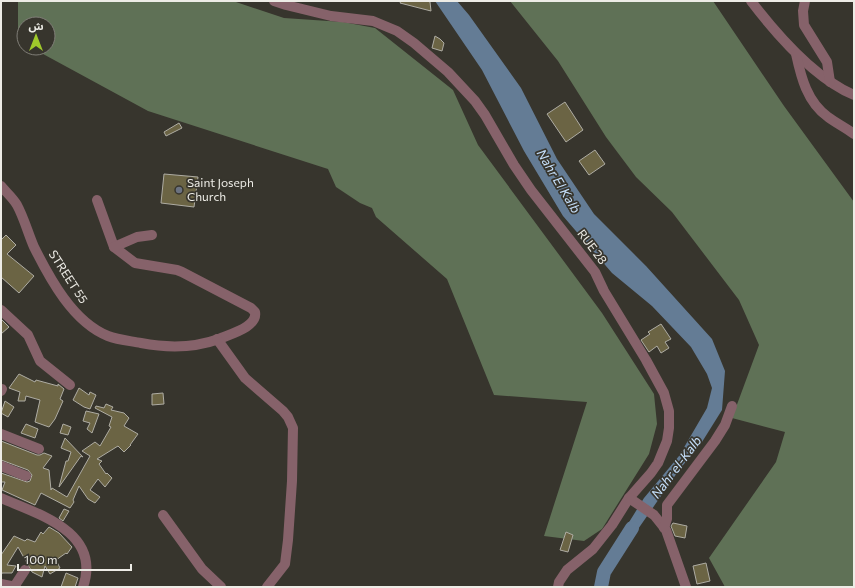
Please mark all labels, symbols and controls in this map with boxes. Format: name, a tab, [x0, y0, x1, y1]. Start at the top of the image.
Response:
north arrow	[16, 16, 56, 56]
text: ش	[28, 19, 44, 33]
water label: Nahr El Kalb	[534, 146, 584, 216]
place label: Saint Joseph Church	[187, 175, 254, 203]
marker: Saint Joseph Church	[174, 185, 184, 195]
street label: RUE 28	[575, 226, 610, 267]
street label: STREET 55	[46, 247, 91, 306]
water label: Nahr el-Kalb	[647, 432, 705, 501]
scale bar	[18, 546, 131, 572]
text: 100 m	[24, 552, 58, 566]

